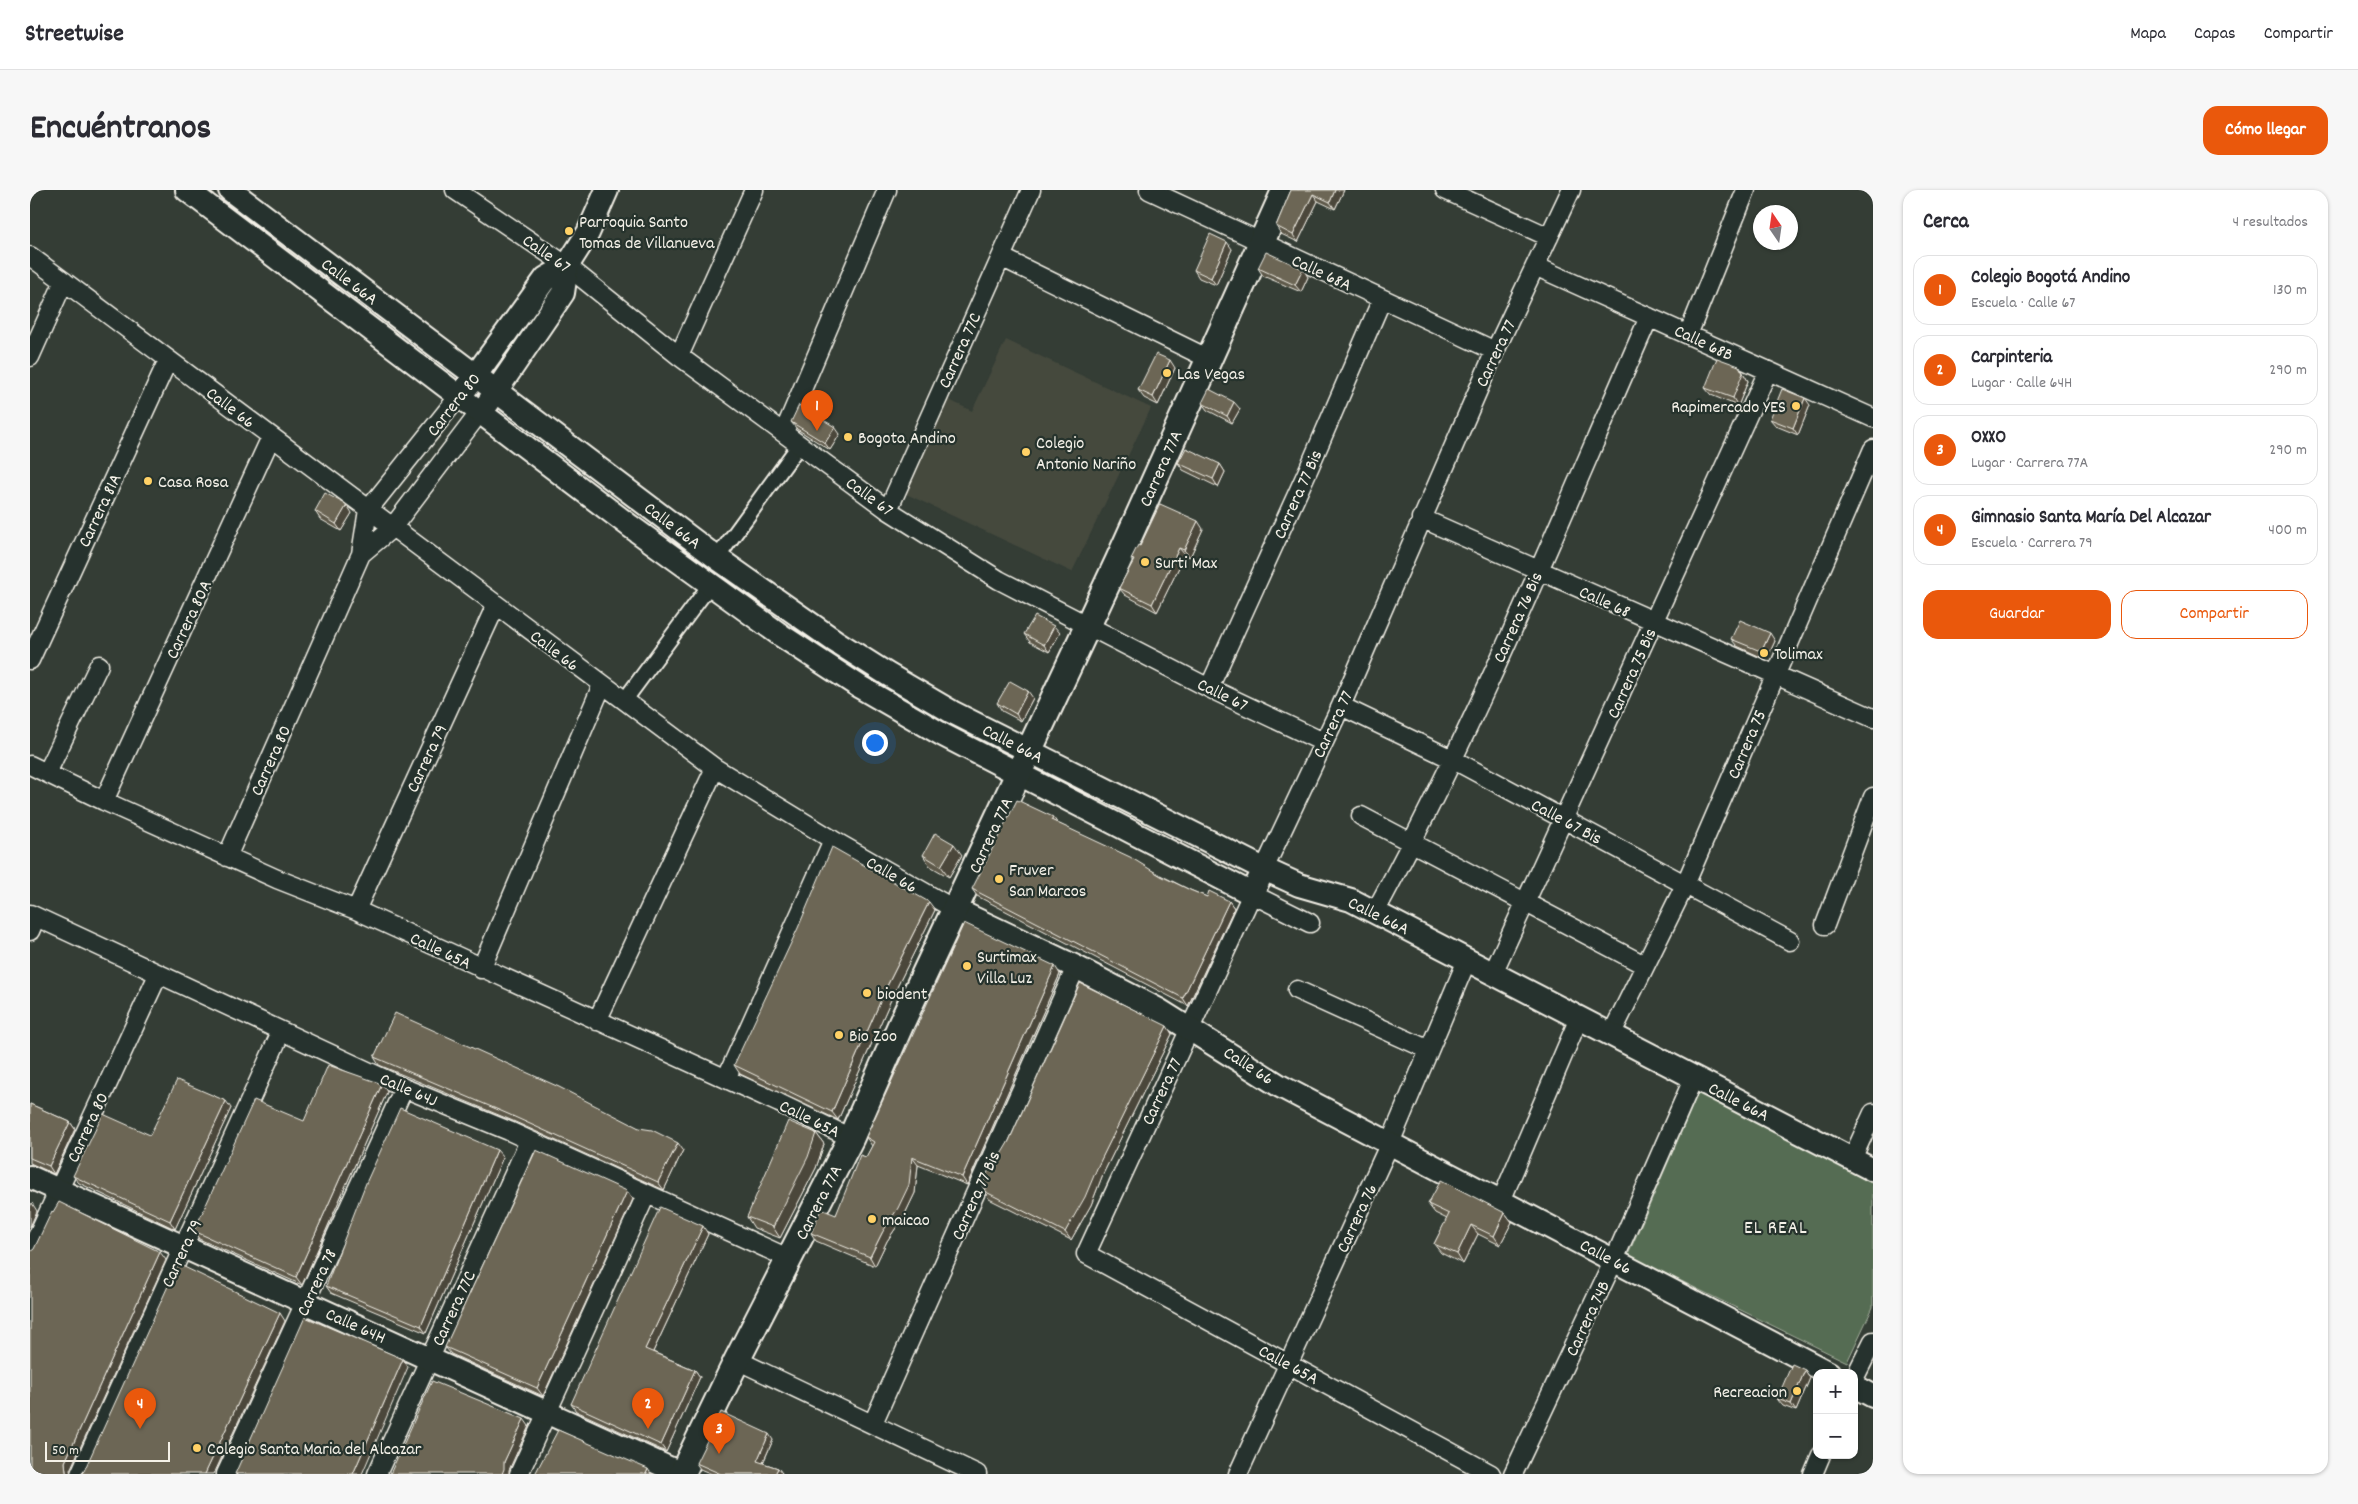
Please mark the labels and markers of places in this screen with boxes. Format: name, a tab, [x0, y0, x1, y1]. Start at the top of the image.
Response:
place label: Parroquia Santo Tomas de Villanueva	[579, 211, 715, 257]
marker: Parroquia Santo Tomas de Villanueva	[563, 225, 575, 237]
place label: Las Vegas	[1177, 363, 1245, 388]
marker: Las Vegas	[1161, 367, 1173, 379]
pin: 1	[801, 390, 833, 431]
place label: Rapimercado YES	[1671, 396, 1786, 421]
marker: Rapimercado YES	[1790, 400, 1802, 412]
place label: Bogota Andino	[858, 427, 956, 452]
marker: Bogota Andino	[842, 431, 854, 443]
place label: Colegio Antonio Nariño	[1036, 432, 1136, 478]
marker: Colegio Antonio Nariño	[1020, 446, 1032, 458]
place label: Casa Rosa	[158, 471, 229, 496]
marker: Casa Rosa	[142, 475, 154, 487]
place label: Surti Max	[1155, 552, 1217, 577]
marker: Surti Max	[1139, 556, 1151, 568]
place label: Tolimax	[1774, 643, 1823, 668]
marker: Tolimax	[1758, 647, 1770, 659]
place label: Fruver San Marcos	[1009, 859, 1086, 905]
marker: Fruver San Marcos	[993, 873, 1005, 885]
place label: Surtimax Villa Luz	[977, 946, 1037, 992]
marker: Surtimax Villa Luz	[961, 960, 973, 972]
place label: biodent	[877, 983, 928, 1008]
marker: biodent	[861, 987, 873, 999]
place label: Bio Zoo	[849, 1025, 897, 1050]
marker: Bio Zoo	[833, 1029, 845, 1041]
place label: maicao	[882, 1209, 930, 1234]
marker: maicao	[866, 1213, 878, 1225]
place label: Recreacion	[1713, 1381, 1787, 1406]
marker: Recreacion	[1791, 1385, 1803, 1397]
pin: 4	[124, 1388, 156, 1429]
pin: 2	[632, 1388, 664, 1429]
pin: 3	[703, 1413, 735, 1454]
place label: Colegio Santa Maria del Alcazar	[207, 1438, 422, 1463]
marker: Colegio Santa Maria del Alcazar	[191, 1442, 203, 1454]

